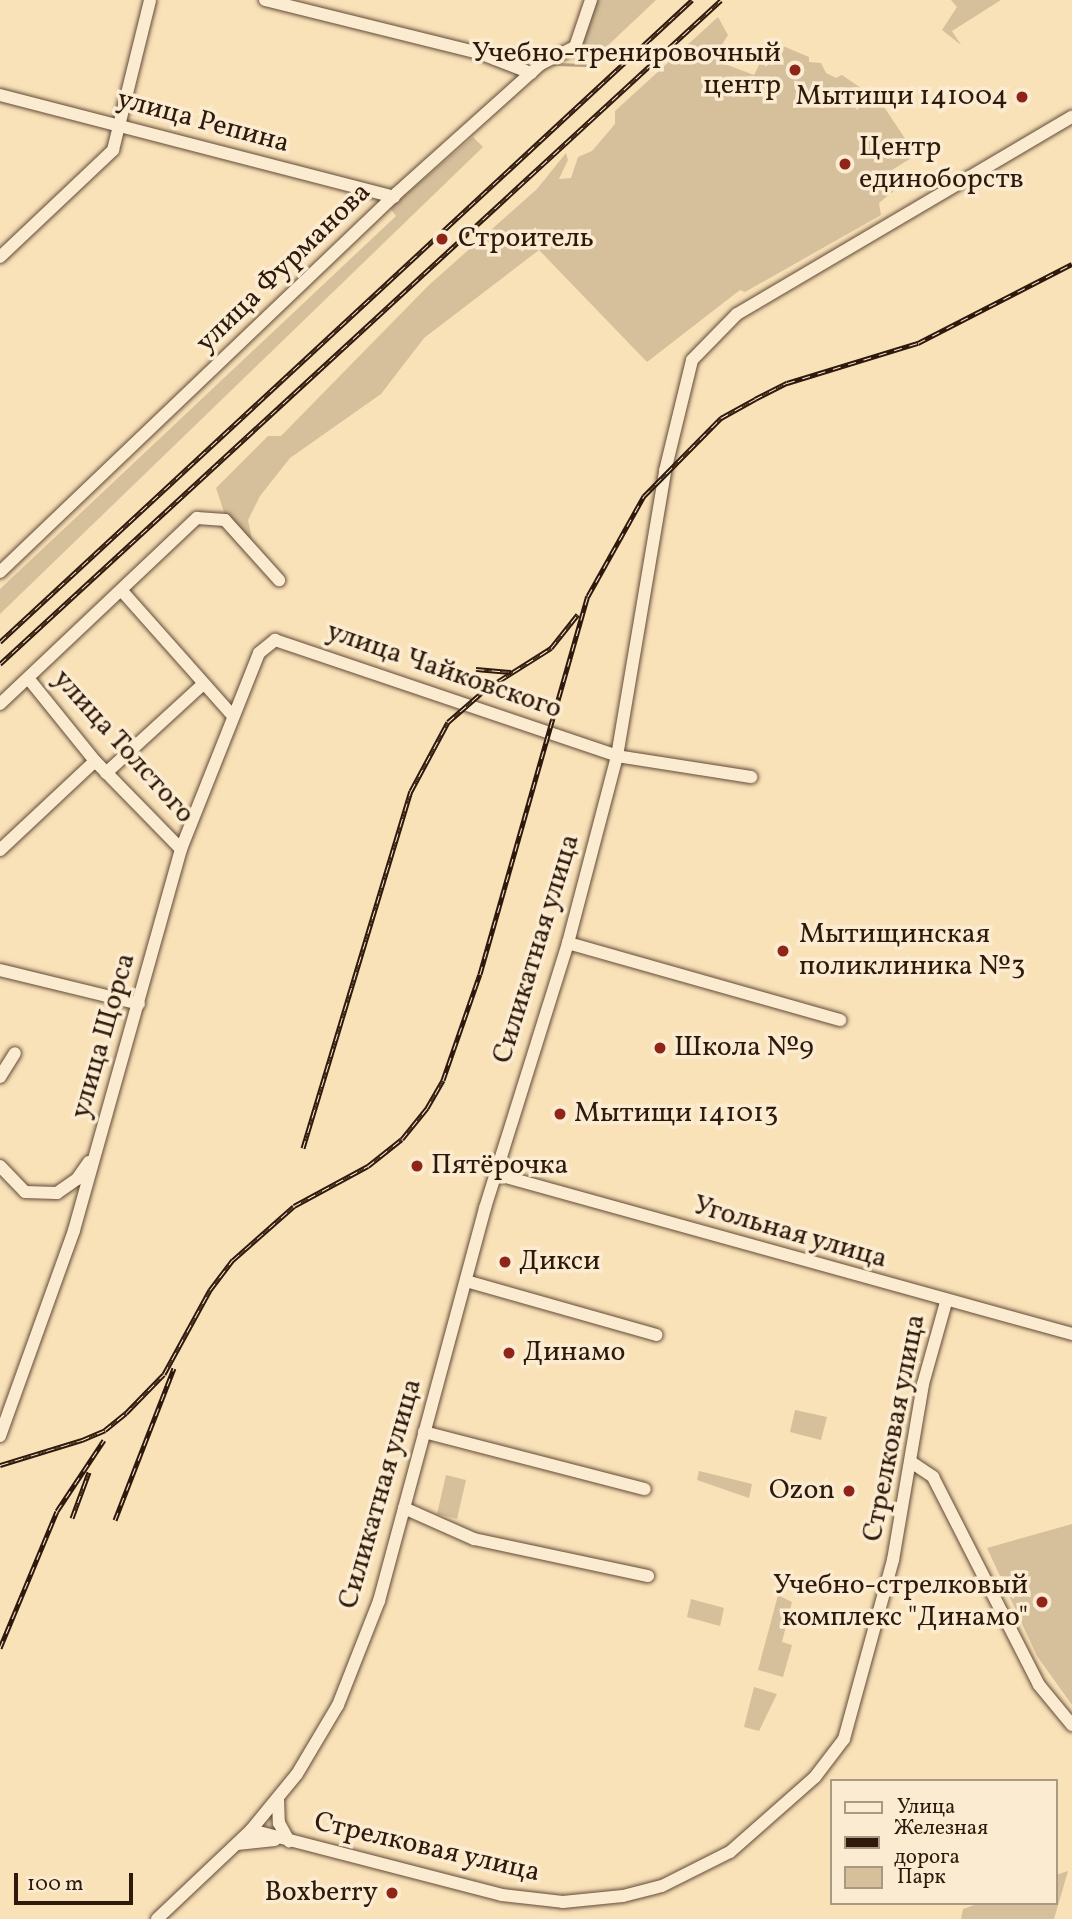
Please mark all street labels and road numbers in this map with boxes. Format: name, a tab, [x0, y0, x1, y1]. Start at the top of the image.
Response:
street label: улица Репина	[113, 83, 293, 161]
street label: улица Фурманова	[190, 176, 378, 360]
street label: улица Чайковского	[322, 615, 566, 727]
street label: улица Толстого	[45, 663, 201, 831]
street label: Силикатная улица	[486, 830, 588, 1068]
street label: улица Щорса	[64, 949, 144, 1123]
street label: Угольная улица	[689, 1189, 891, 1277]
street label: Стрелковая улица	[856, 1311, 934, 1545]
street label: Силикатная улица	[332, 1375, 430, 1613]
street label: Стрелковая улица	[310, 1806, 544, 1890]

